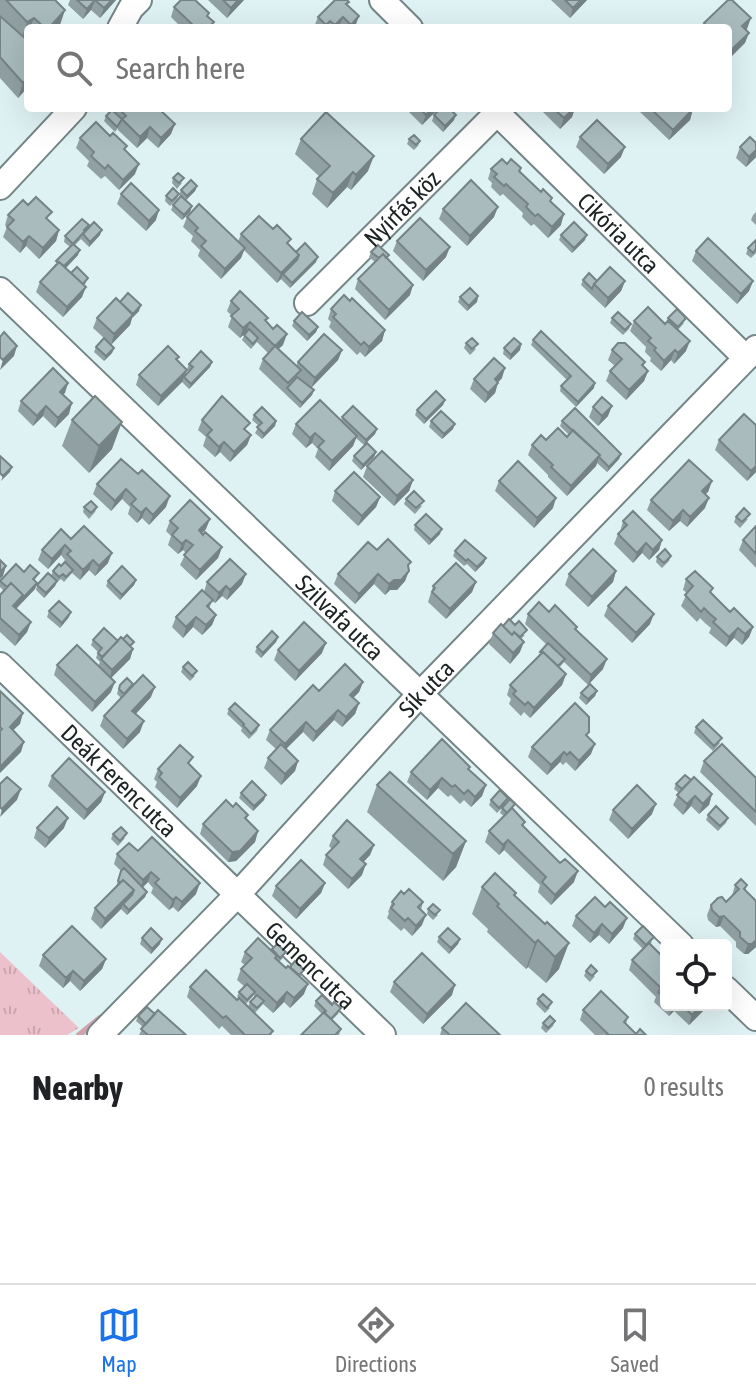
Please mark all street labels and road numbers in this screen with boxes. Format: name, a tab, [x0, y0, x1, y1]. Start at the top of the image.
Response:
street label: Nyírfás köz	[358, 165, 445, 252]
street label: Cikória utca	[573, 187, 665, 279]
street label: Szilvafa utca	[291, 569, 389, 665]
street label: Sík utca	[393, 654, 459, 722]
street label: Deák Ferenc utca	[56, 719, 183, 842]
street label: Gemenc utca	[260, 916, 361, 1014]

